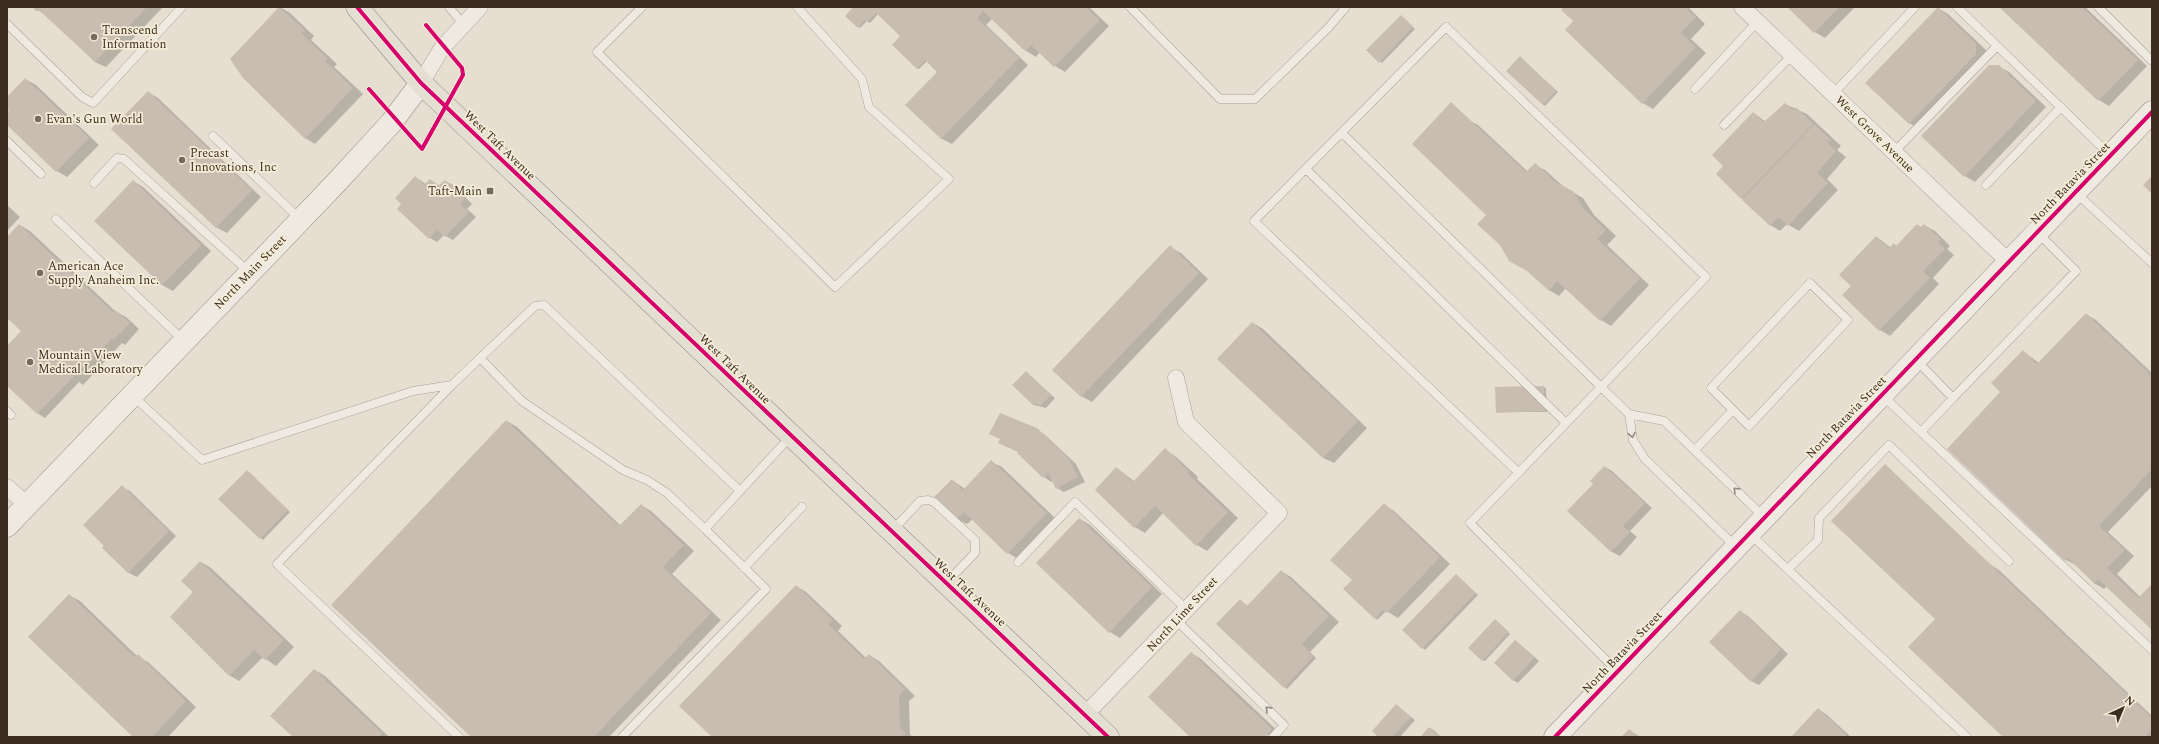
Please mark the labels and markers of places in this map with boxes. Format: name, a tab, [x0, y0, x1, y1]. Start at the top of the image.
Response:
place label: Transcend Information	[102, 21, 167, 54]
marker: Transcend Information	[89, 32, 99, 42]
place label: Evan's Gun World	[46, 110, 143, 129]
marker: Evan's Gun World	[33, 114, 43, 124]
place label: Precast Innovations, Inc	[190, 144, 277, 177]
marker: Precast Innovations, Inc	[177, 155, 187, 165]
place label: Taft-Main	[428, 182, 482, 201]
marker: Taft-Main	[485, 186, 495, 196]
place label: American Ace Supply Anaheim Inc.	[48, 257, 159, 290]
marker: American Ace Supply Anaheim Inc.	[35, 268, 45, 278]
place label: Mountain View Medical Laboratory	[38, 346, 144, 379]
marker: Mountain View Medical Laboratory	[25, 357, 35, 367]

